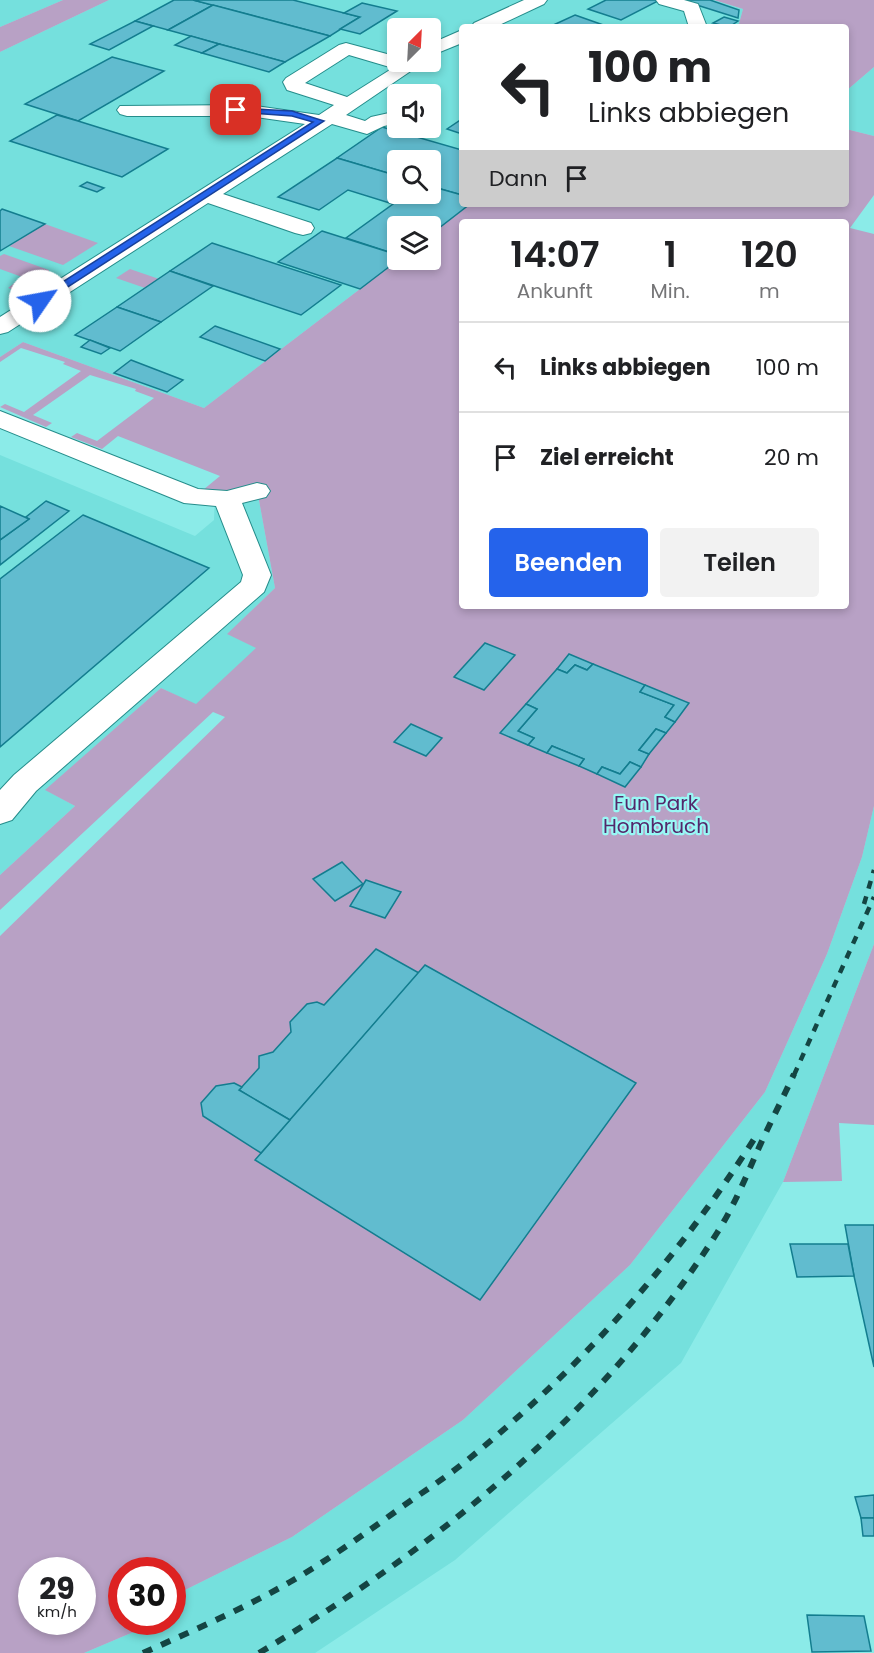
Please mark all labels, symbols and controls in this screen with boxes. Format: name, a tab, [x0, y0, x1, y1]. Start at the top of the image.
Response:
north arrow	[387, 18, 441, 72]
map controls	[387, 18, 441, 270]
text: 100 m	[588, 38, 712, 97]
icon: left	[489, 48, 567, 126]
pin	[210, 84, 261, 135]
button: sound	[387, 84, 441, 138]
icon: arrive	[219, 93, 252, 126]
text: Links abbiegen	[588, 94, 789, 131]
button: search	[387, 150, 441, 204]
icon: arrive	[560, 162, 593, 195]
text: Dann	[489, 163, 548, 194]
button: layers	[387, 216, 441, 270]
text: 14:07	[510, 229, 599, 280]
text: 1	[664, 229, 677, 280]
text: 120	[741, 229, 798, 280]
position arrow	[8, 269, 72, 333]
text: Ankunft	[517, 277, 593, 305]
text: Min.	[651, 277, 690, 305]
text: m	[759, 277, 780, 305]
icon: left	[489, 351, 522, 384]
text: Links abbiegen	[540, 352, 711, 383]
text: 100 m	[756, 352, 819, 383]
icon: arrive	[489, 441, 522, 474]
text: Ziel erreicht	[540, 442, 674, 473]
text: 20 m	[764, 442, 819, 473]
button: Beenden	[489, 528, 648, 597]
button: Teilen	[660, 528, 819, 597]
park label: Fun Park Hombruch	[603, 789, 709, 840]
speed limit sign: 30	[108, 1557, 186, 1635]
text: 29	[39, 1567, 75, 1610]
text: km/h	[37, 1601, 77, 1622]

